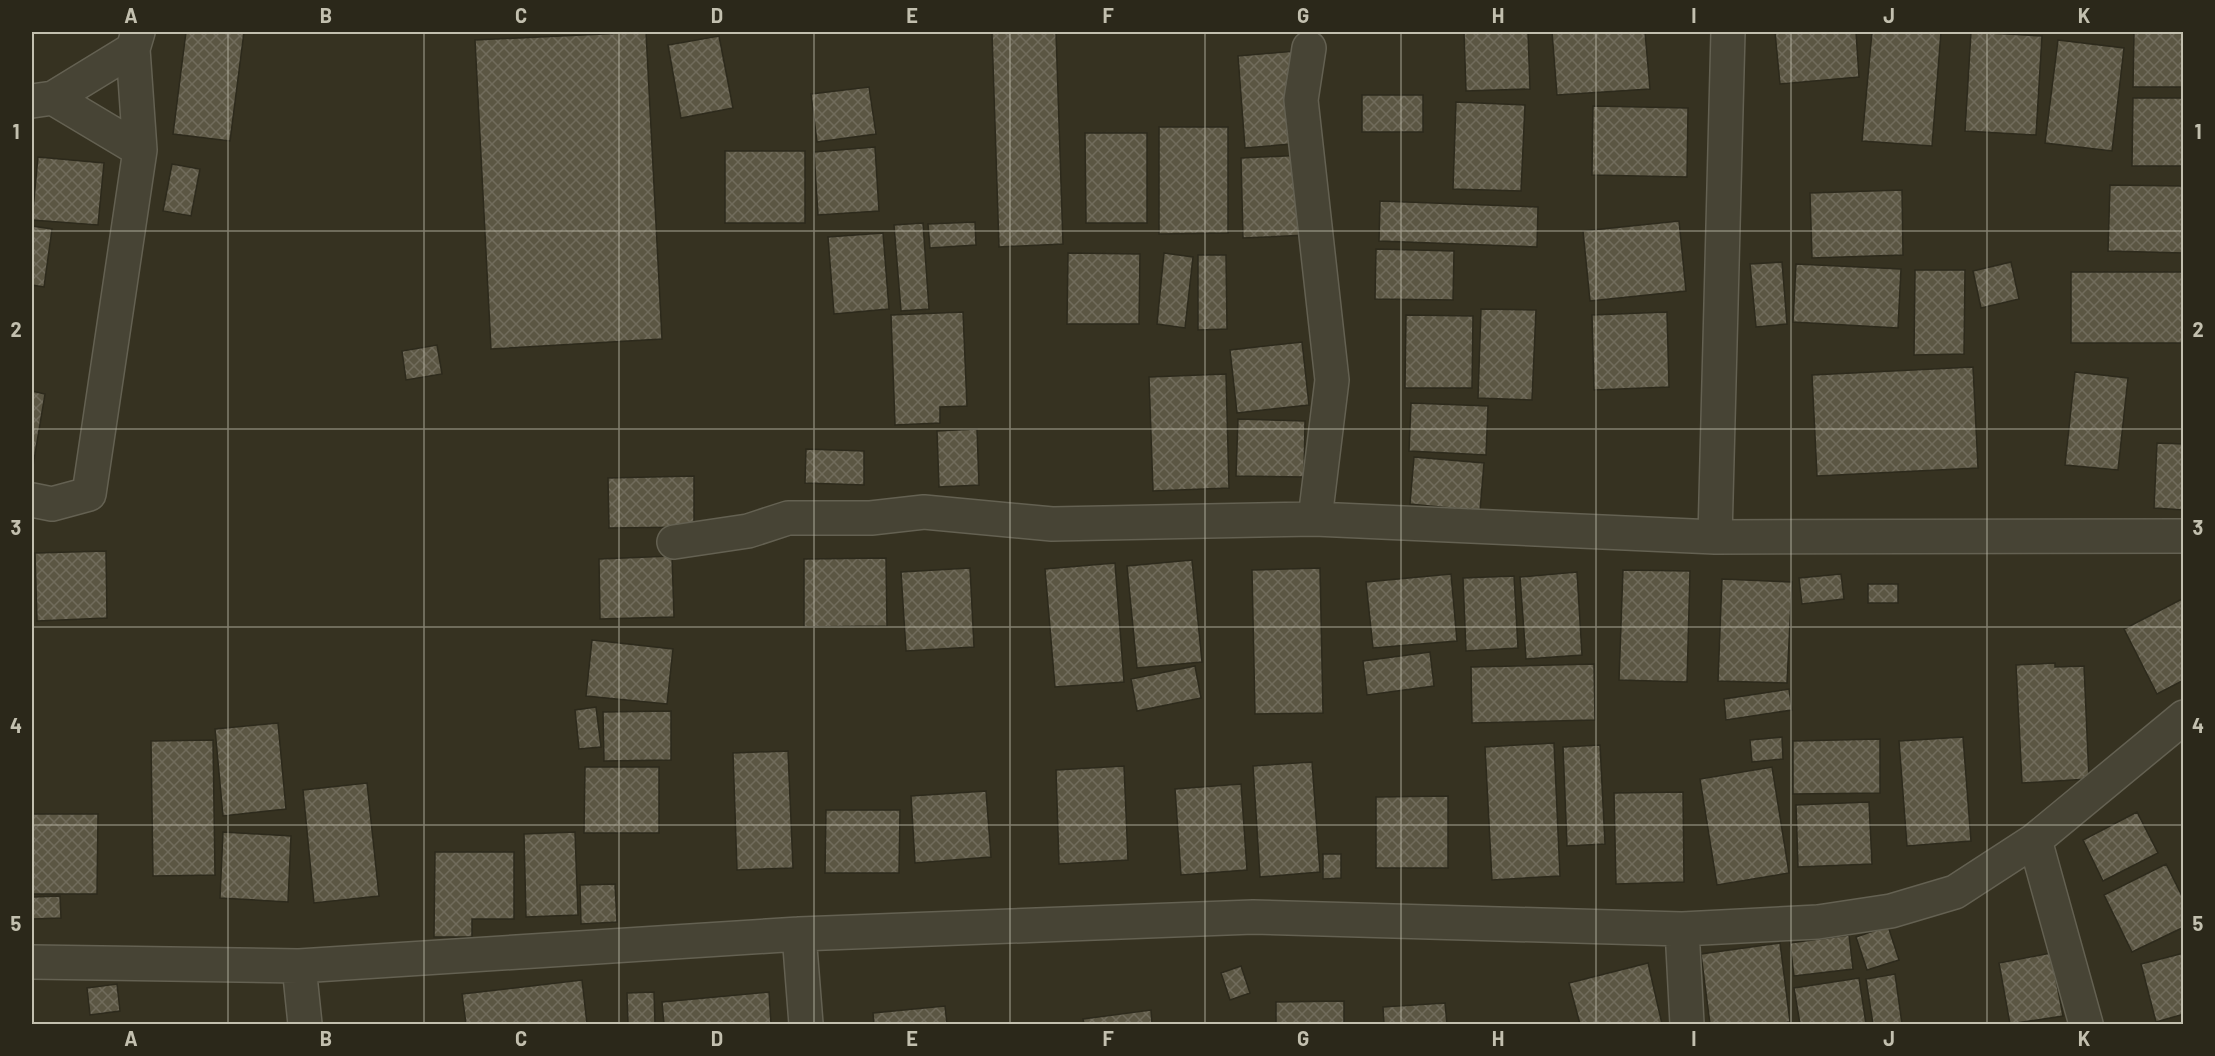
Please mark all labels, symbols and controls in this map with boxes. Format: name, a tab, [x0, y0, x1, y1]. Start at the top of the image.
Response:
text: A	[124, 3, 138, 27]
text: B	[320, 3, 332, 27]
text: C	[515, 3, 527, 27]
text: D	[711, 3, 723, 27]
text: E	[906, 3, 918, 27]
text: F	[1102, 3, 1114, 27]
text: G	[1297, 3, 1309, 27]
text: H	[1492, 3, 1504, 27]
text: I	[1691, 3, 1697, 27]
text: J	[1883, 3, 1895, 27]
text: K	[2078, 3, 2091, 27]
text: 1	[12, 119, 20, 143]
text: 1	[2194, 119, 2202, 143]
text: 2	[10, 317, 22, 341]
text: 2	[2192, 317, 2204, 341]
text: 3	[11, 515, 21, 539]
text: 3	[2193, 515, 2203, 539]
text: 4	[10, 713, 22, 737]
text: 4	[2192, 713, 2204, 737]
text: 5	[11, 911, 22, 935]
text: 5	[2193, 911, 2204, 935]
text: A	[124, 1026, 138, 1050]
text: B	[320, 1026, 332, 1050]
text: C	[515, 1026, 527, 1050]
text: D	[711, 1026, 723, 1050]
text: E	[906, 1026, 918, 1050]
text: F	[1102, 1026, 1114, 1050]
text: G	[1297, 1026, 1309, 1050]
text: H	[1492, 1026, 1504, 1050]
text: I	[1691, 1026, 1697, 1050]
text: J	[1883, 1026, 1895, 1050]
text: K	[2078, 1026, 2091, 1050]

